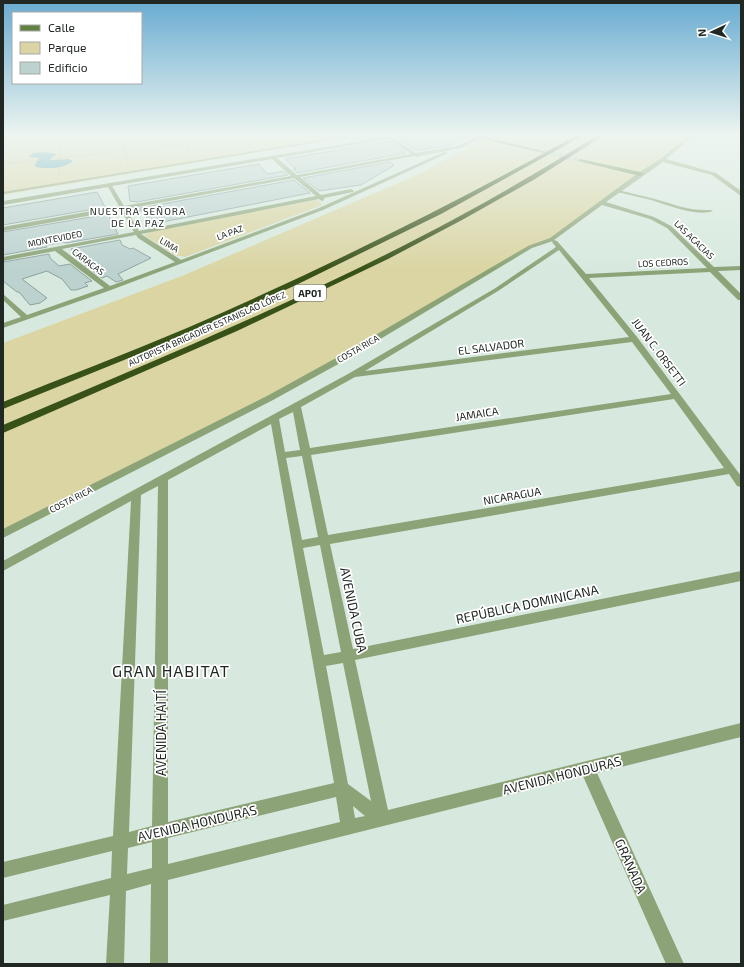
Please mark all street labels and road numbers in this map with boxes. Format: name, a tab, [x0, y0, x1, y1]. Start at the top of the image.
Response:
street label: LAS ACACIAS	[672, 218, 717, 261]
street label: LA PAZ	[215, 222, 245, 243]
street label: MONTEVIDEO	[27, 228, 83, 249]
street label: LIMA	[158, 235, 181, 255]
street label: CARACAS	[70, 246, 107, 277]
street label: LOS CEDROS	[638, 256, 688, 269]
road number: AP01	[294, 285, 326, 301]
street label: AUTOPISTA BRIGADIER ESTANISLAO LÓPEZ	[126, 288, 287, 368]
street label: JUAN C. ORSETTI	[630, 315, 689, 388]
street label: COSTA RICA	[335, 332, 381, 365]
street label: EL SALVADOR	[457, 336, 525, 357]
street label: JAMAICA	[455, 404, 499, 423]
street label: COSTA RICA	[47, 484, 94, 515]
street label: NICARAGUA	[482, 484, 542, 507]
street label: AVENIDA CUBA	[337, 566, 371, 654]
street label: REPÚBLICA DOMINICANA	[454, 580, 600, 627]
street label: AVENIDA HAITÍ	[152, 690, 169, 776]
street label: AVENIDA HONDURAS	[501, 752, 623, 798]
street label: AVENIDA HONDURAS	[136, 801, 258, 845]
street label: GRANADA	[612, 836, 650, 896]

